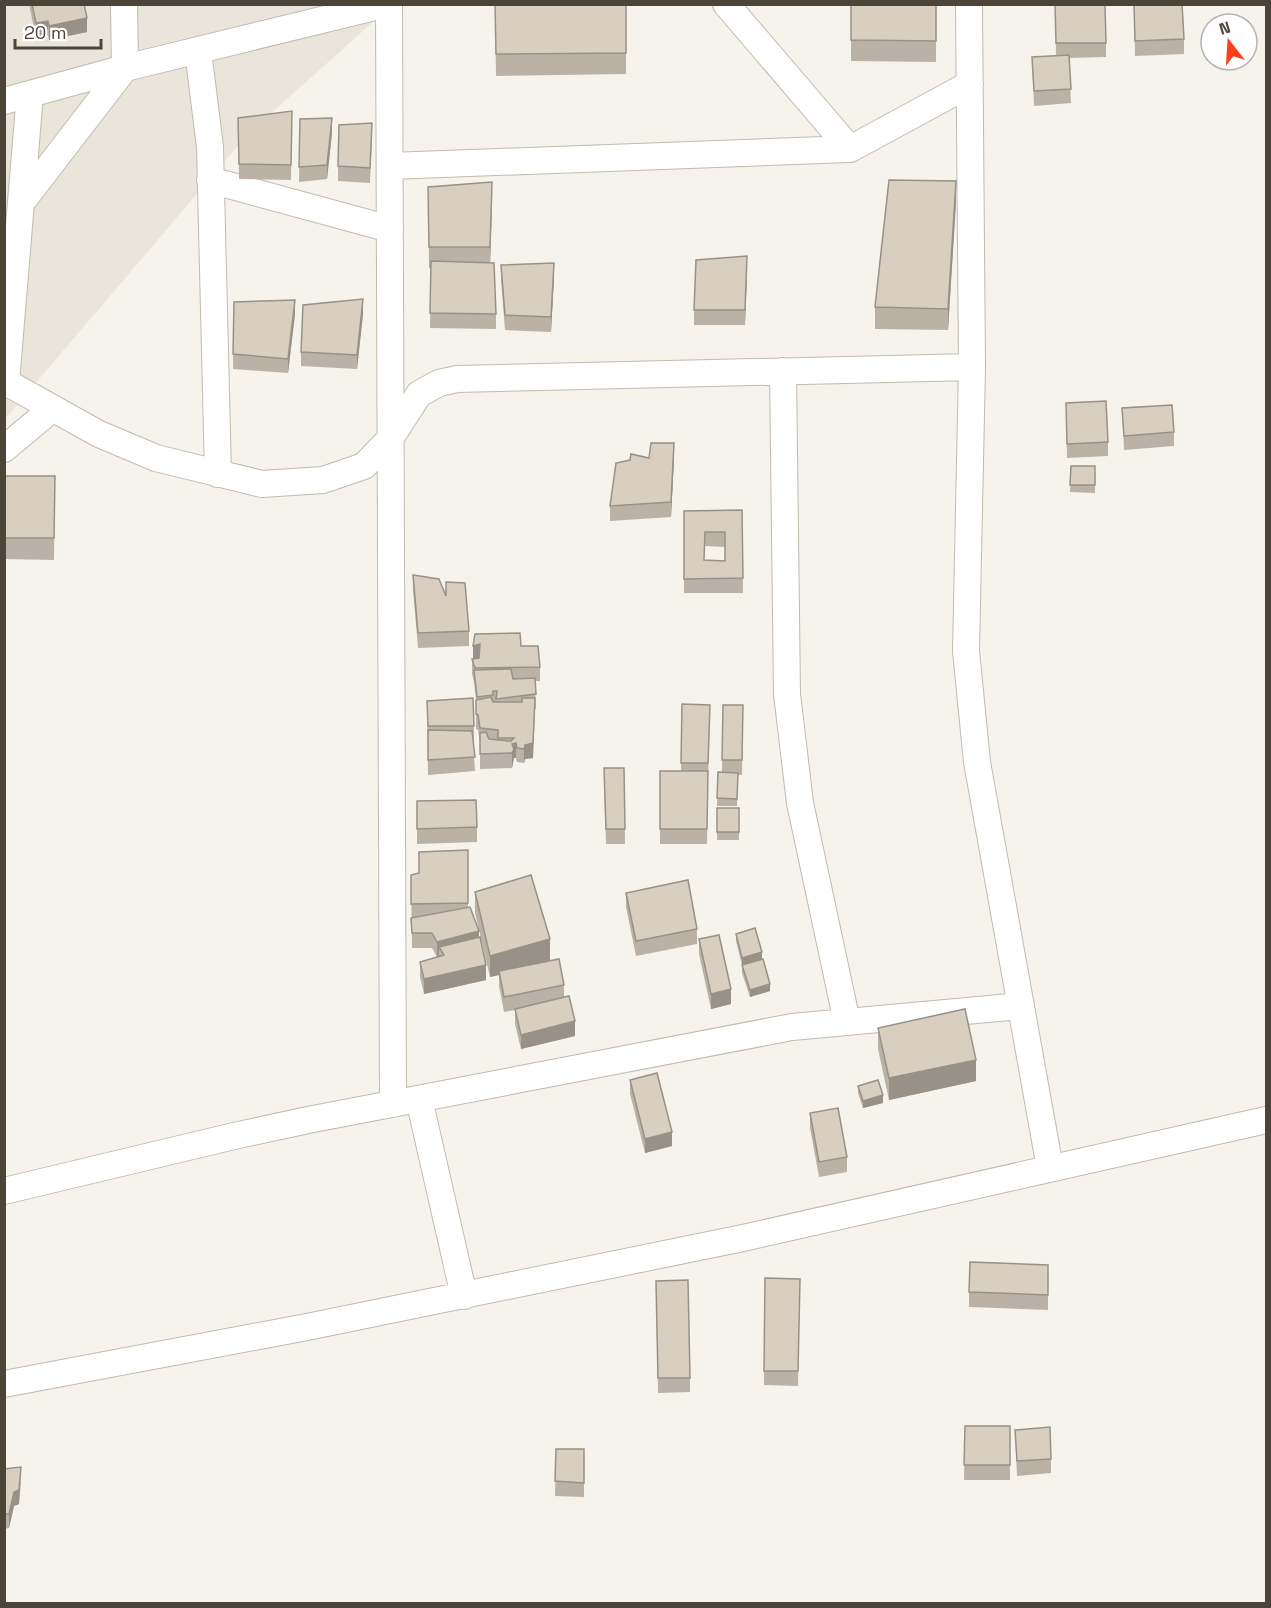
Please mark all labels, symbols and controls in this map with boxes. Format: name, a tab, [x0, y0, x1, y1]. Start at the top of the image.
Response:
scale bar	[15, 12, 100, 50]
north arrow	[1199, 12, 1259, 72]
text: N	[1217, 17, 1233, 40]
text: 20 m	[24, 21, 67, 44]

